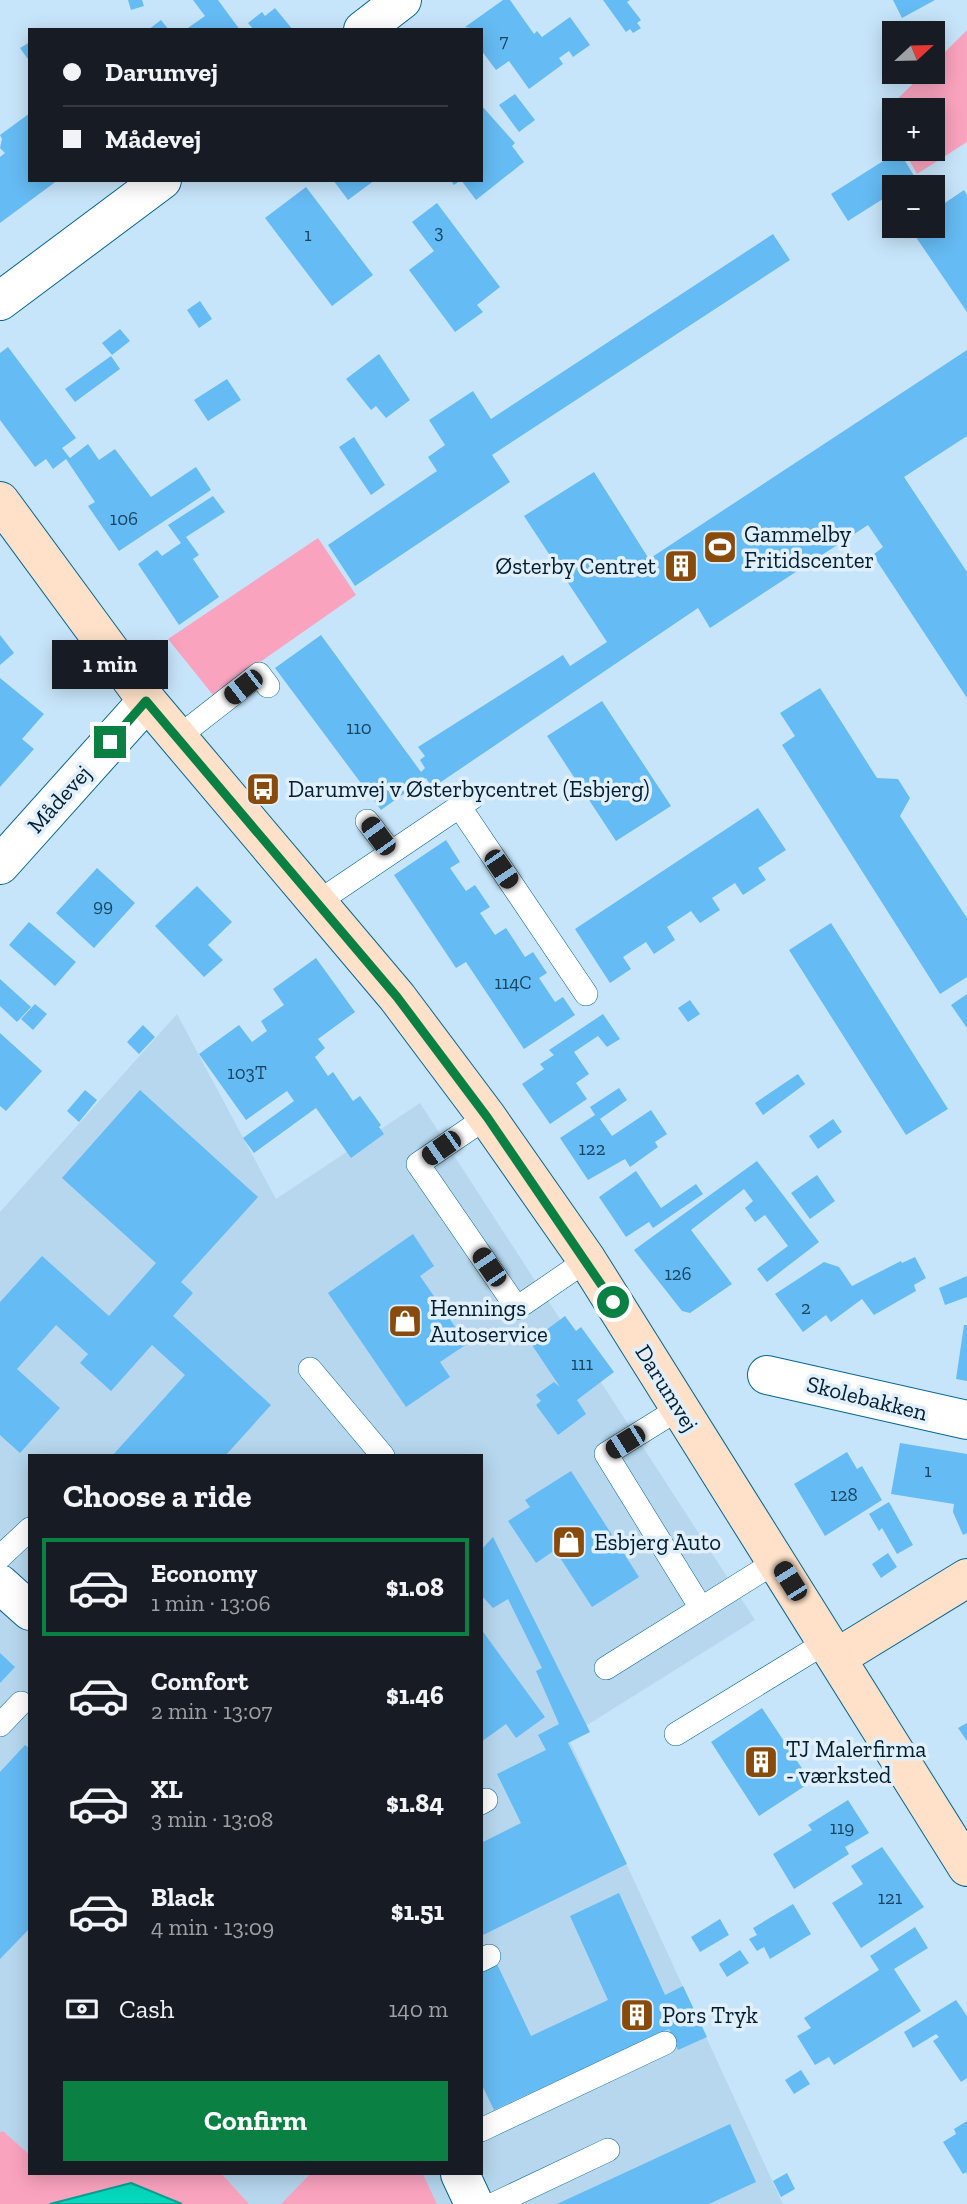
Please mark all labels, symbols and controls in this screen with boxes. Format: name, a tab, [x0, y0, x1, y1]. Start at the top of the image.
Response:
north arrow	[882, 21, 945, 84]
map controls	[882, 21, 945, 238]
house number: 7	[500, 29, 509, 52]
text: Darumvej	[105, 56, 218, 88]
button: +	[882, 98, 945, 161]
text: Mådevej	[105, 123, 201, 155]
button: −	[882, 175, 945, 238]
house number: 3	[434, 220, 444, 243]
house number: 1	[304, 223, 312, 246]
house number: 106	[110, 507, 138, 530]
place label: Gammelby Fritidscenter	[744, 520, 874, 574]
sports icon: Gammelby Fritidscenter	[701, 528, 739, 566]
building icon: Østerby Centret	[662, 547, 700, 585]
place label: Østerby Centret	[495, 552, 656, 580]
callout: 1 min	[52, 640, 168, 690]
text: 1 min	[83, 650, 137, 678]
car	[220, 666, 267, 708]
house number: 110	[346, 716, 372, 739]
route end	[94, 726, 126, 758]
street label: Mådevej	[21, 759, 97, 839]
bus stop icon: Darumvej v Østerbycentret (Esbjerg)	[244, 770, 282, 808]
place label: Darumvej v Østerbycentret (Esbjerg)	[288, 775, 650, 803]
car	[358, 813, 399, 859]
car	[481, 846, 522, 892]
house number: 99	[93, 894, 113, 917]
house number: 114C	[495, 971, 531, 994]
house number: 103T	[227, 1061, 267, 1084]
car	[418, 1127, 465, 1169]
house number: 122	[579, 1137, 605, 1160]
car	[469, 1244, 510, 1290]
house number: 126	[664, 1262, 692, 1285]
route start	[597, 1286, 629, 1318]
place label: Hennings Autoservice	[430, 1294, 548, 1348]
house number: 2	[801, 1296, 811, 1319]
shop icon: Hennings Autoservice	[386, 1302, 424, 1340]
street label: Darumvej	[629, 1339, 705, 1437]
house number: 111	[571, 1352, 593, 1375]
street label: Skolebakken	[804, 1369, 930, 1427]
car	[602, 1422, 649, 1462]
house number: 1	[924, 1459, 932, 1482]
text: Choose a ride	[63, 1477, 251, 1515]
house number: 128	[830, 1483, 858, 1506]
shop icon: Esbjerg Auto	[550, 1523, 588, 1561]
place label: Esbjerg Auto	[594, 1528, 721, 1556]
icon: car	[67, 1556, 130, 1619]
text: Economy	[151, 1557, 257, 1589]
car	[770, 1558, 811, 1604]
text: $1.08	[386, 1571, 444, 1603]
text: 1 min · 13:06	[151, 1589, 271, 1617]
icon: car	[67, 1664, 130, 1727]
text: Comfort	[151, 1665, 248, 1697]
text: $1.46	[386, 1679, 444, 1711]
text: 2 min · 13:07	[151, 1697, 272, 1725]
place label: TJ Malerfirma - værksted	[786, 1735, 926, 1789]
building icon: TJ Malerfirma - værksted	[742, 1743, 780, 1781]
icon: car	[67, 1772, 130, 1835]
text: XL	[151, 1773, 183, 1805]
text: $1.84	[386, 1787, 444, 1819]
text: 3 min · 13:08	[151, 1805, 273, 1833]
house number: 119	[830, 1816, 854, 1839]
icon: car	[67, 1880, 130, 1943]
text: Black	[151, 1881, 214, 1913]
house number: 121	[878, 1886, 902, 1909]
text: $1.51	[391, 1895, 444, 1927]
text: 4 min · 13:09	[151, 1913, 274, 1941]
icon: cash	[63, 1990, 101, 2028]
text: Cash	[119, 1993, 174, 2025]
text: 140 m	[388, 1995, 448, 2023]
building icon: Pors Tryk	[618, 1996, 656, 2034]
place label: Pors Tryk	[662, 2001, 758, 2029]
button: Confirm	[63, 2081, 448, 2161]

